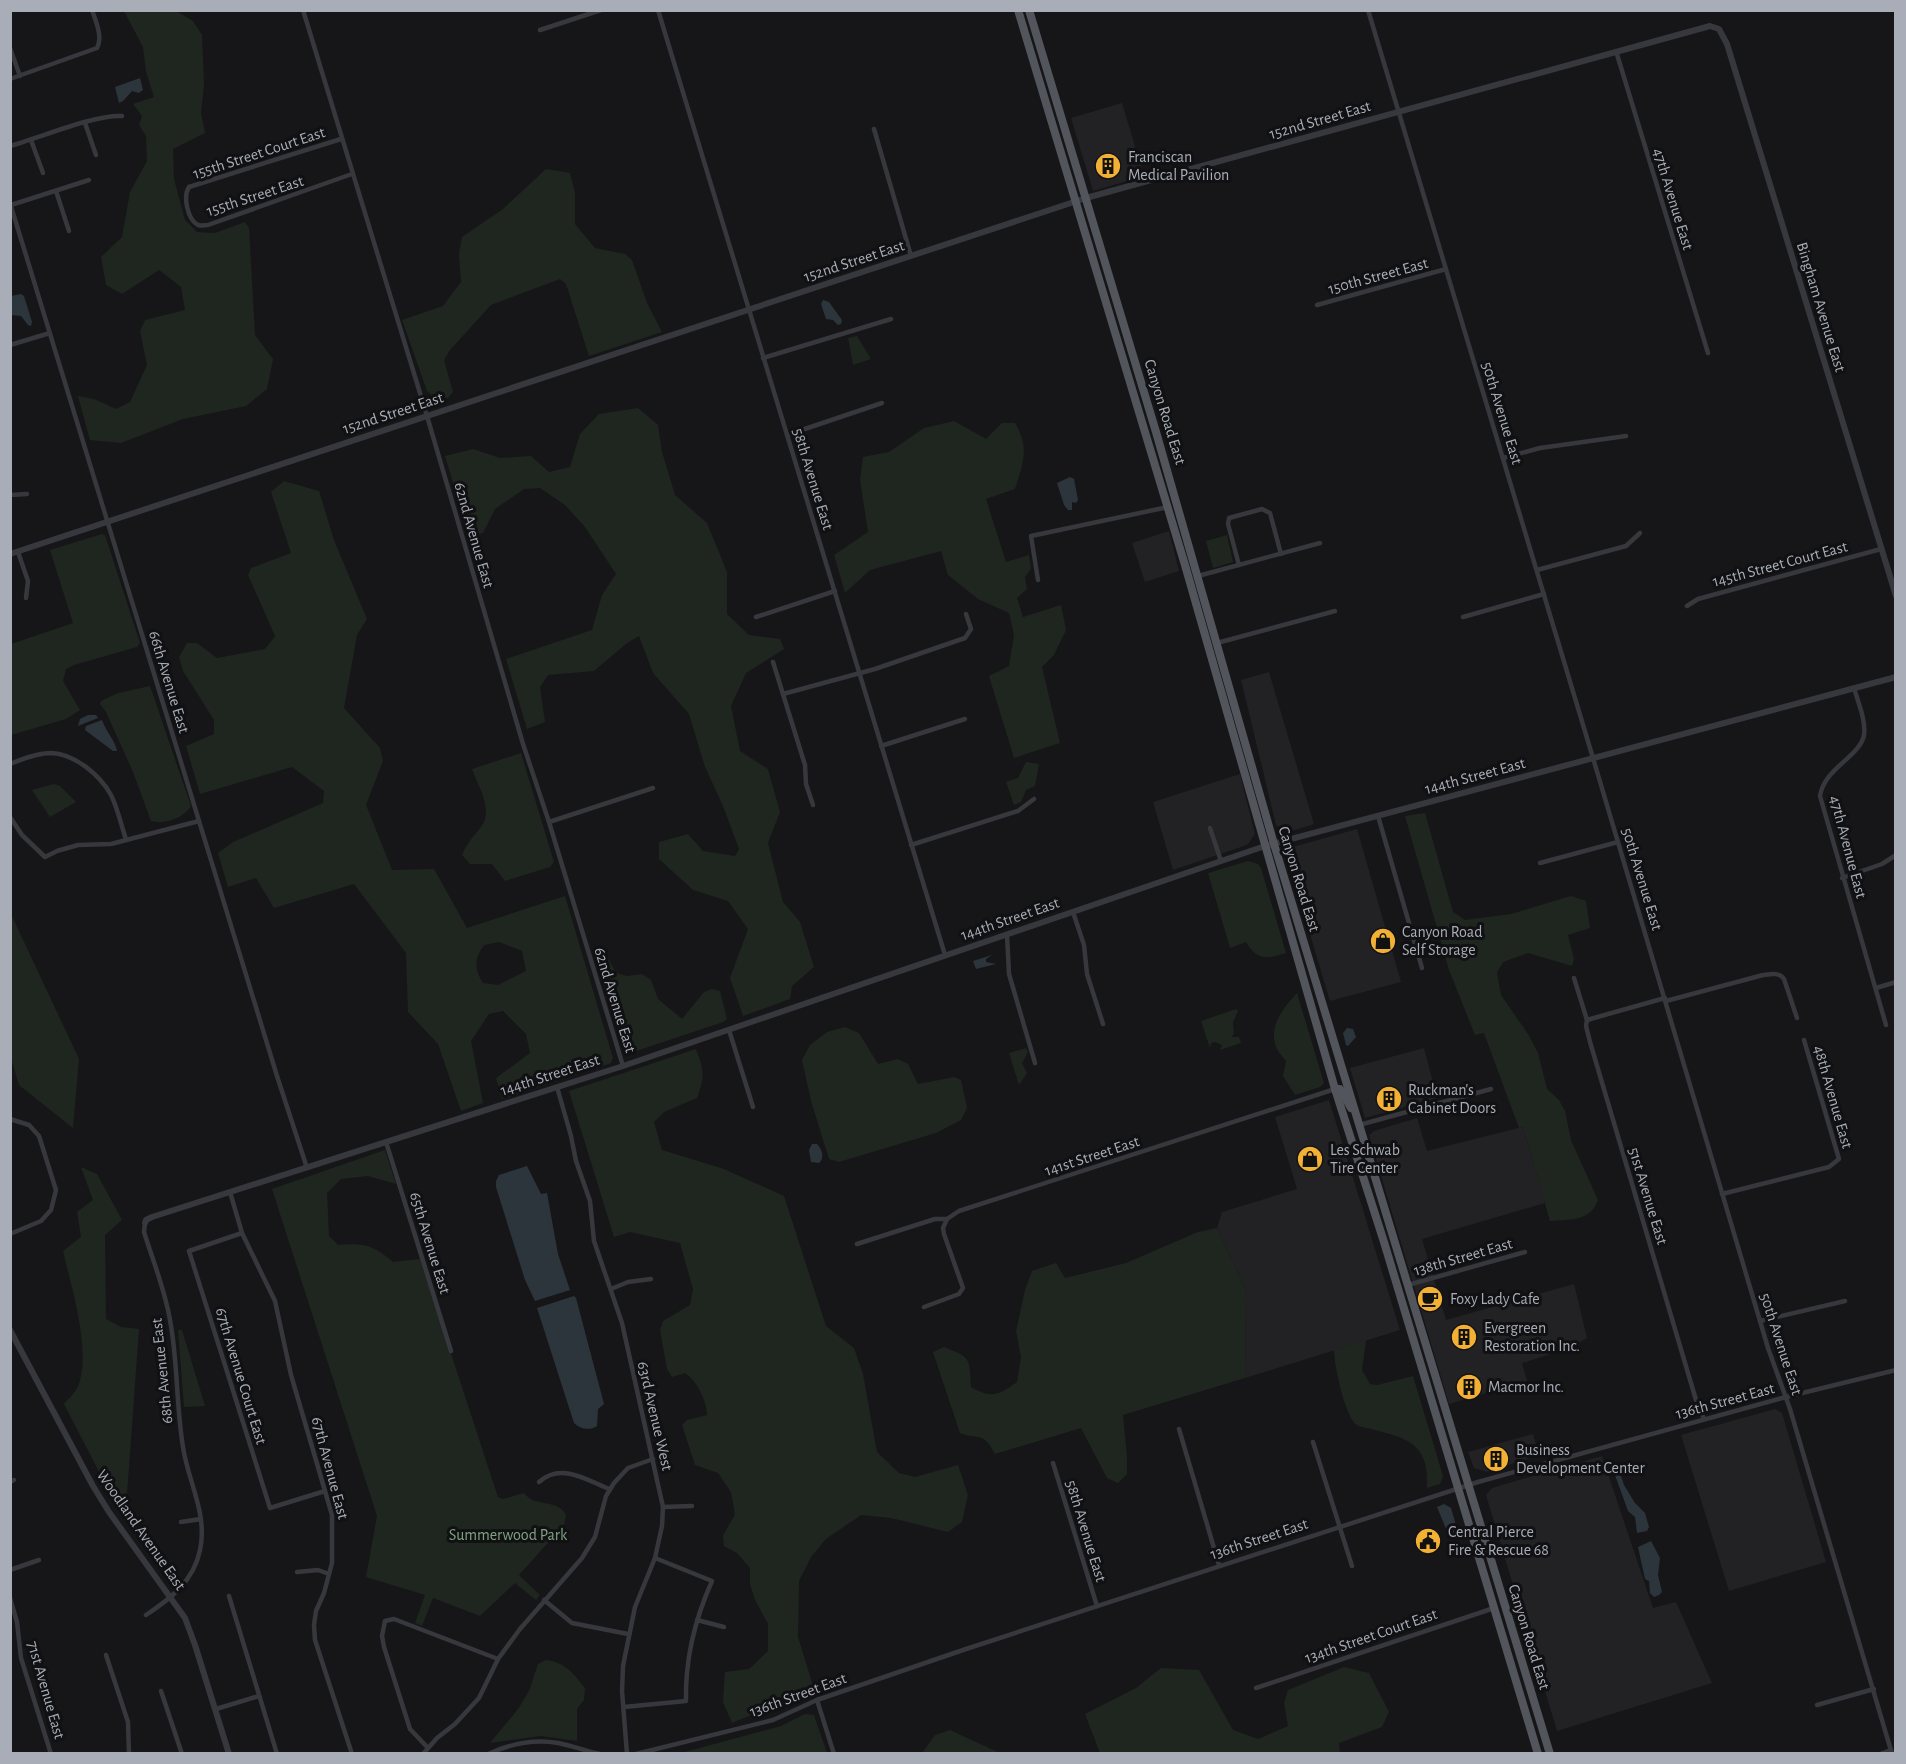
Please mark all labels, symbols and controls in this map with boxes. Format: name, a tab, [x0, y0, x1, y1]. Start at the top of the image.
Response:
street label: 152nd Street East	[1267, 98, 1373, 142]
street label: 155th Street Court East	[191, 124, 327, 182]
street label: 47th Avenue East	[1650, 146, 1696, 252]
place label: Franciscan Medical Pavilion	[1128, 149, 1229, 183]
building icon: Franciscan Medical Pavilion	[1093, 151, 1123, 181]
street label: 155th Street East	[204, 173, 306, 219]
street label: 152nd Street East	[802, 237, 906, 285]
street label: Bingham Avenue East	[1794, 240, 1848, 374]
street label: 150th Street East	[1326, 255, 1430, 297]
street label: Canyon Road East	[1140, 358, 1189, 467]
street label: 50th Avenue East	[1479, 360, 1525, 466]
street label: 152nd Street East	[341, 389, 445, 437]
street label: 58th Avenue East	[790, 426, 836, 532]
street label: 62nd Avenue East	[451, 480, 497, 590]
street label: 145th Street Court East	[1711, 538, 1849, 590]
street label: 66th Avenue East	[146, 629, 192, 735]
street label: 144th Street East	[1423, 755, 1527, 797]
street label: 47th Avenue East	[1827, 794, 1869, 900]
street label: Canyon Road East	[1274, 825, 1323, 934]
street label: 50th Avenue East	[1619, 826, 1665, 932]
street label: 144th Street East	[959, 895, 1061, 943]
place label: Canyon Road Self Storage	[1402, 924, 1483, 958]
shop icon: Canyon Road Self Storage	[1368, 926, 1398, 956]
street label: 62nd Avenue East	[591, 946, 639, 1054]
street label: 48th Avenue East	[1811, 1044, 1855, 1150]
street label: 144th Street East	[499, 1051, 601, 1099]
place label: Ruckman's Cabinet Doors	[1408, 1082, 1496, 1116]
building icon: Ruckman's Cabinet Doors	[1374, 1084, 1404, 1114]
street label: 141st Street East	[1043, 1133, 1141, 1179]
place label: Les Schwab Tire Center	[1330, 1142, 1400, 1176]
shop icon: Les Schwab Tire Center	[1295, 1144, 1325, 1174]
street label: 51st Avenue East	[1626, 1145, 1670, 1247]
street label: 65th Avenue East	[407, 1190, 453, 1296]
street label: 138th Street East	[1412, 1235, 1514, 1279]
cafe icon: Foxy Lady Cafe	[1415, 1284, 1445, 1314]
place label: Foxy Lady Cafe	[1450, 1291, 1540, 1308]
street label: 50th Avenue East	[1757, 1291, 1805, 1397]
street label: 67th Avenue Court East	[213, 1306, 269, 1446]
street label: 68th Avenue East	[148, 1317, 176, 1425]
place label: Evergreen Restoration Inc.	[1484, 1320, 1580, 1354]
building icon: Evergreen Restoration Inc.	[1449, 1322, 1479, 1352]
street label: 63rd Avenue West	[635, 1360, 675, 1472]
building icon: Macmor Inc.	[1454, 1372, 1484, 1402]
place label: Macmor Inc.	[1488, 1379, 1564, 1395]
street label: 136th Street East	[1674, 1380, 1776, 1422]
street label: 67th Avenue East	[309, 1415, 351, 1521]
place label: Business Development Center	[1516, 1442, 1645, 1476]
building icon: Business Development Center	[1481, 1444, 1511, 1474]
street label: Woodland Avenue East	[93, 1467, 189, 1593]
street label: 58th Avenue East	[1063, 1478, 1109, 1584]
street label: 136th Street East	[1208, 1516, 1310, 1562]
place label: Central Pierce Fire & Rescue 68	[1448, 1524, 1549, 1558]
public building icon: Central Pierce Fire & Rescue 68	[1413, 1526, 1443, 1556]
park label: Summerwood Park	[449, 1527, 568, 1543]
street label: Canyon Road East	[1504, 1583, 1553, 1692]
street label: 134th Street Court East	[1303, 1606, 1439, 1666]
street label: 71st Avenue East	[24, 1639, 68, 1741]
street label: 136th Street East	[747, 1670, 849, 1720]

